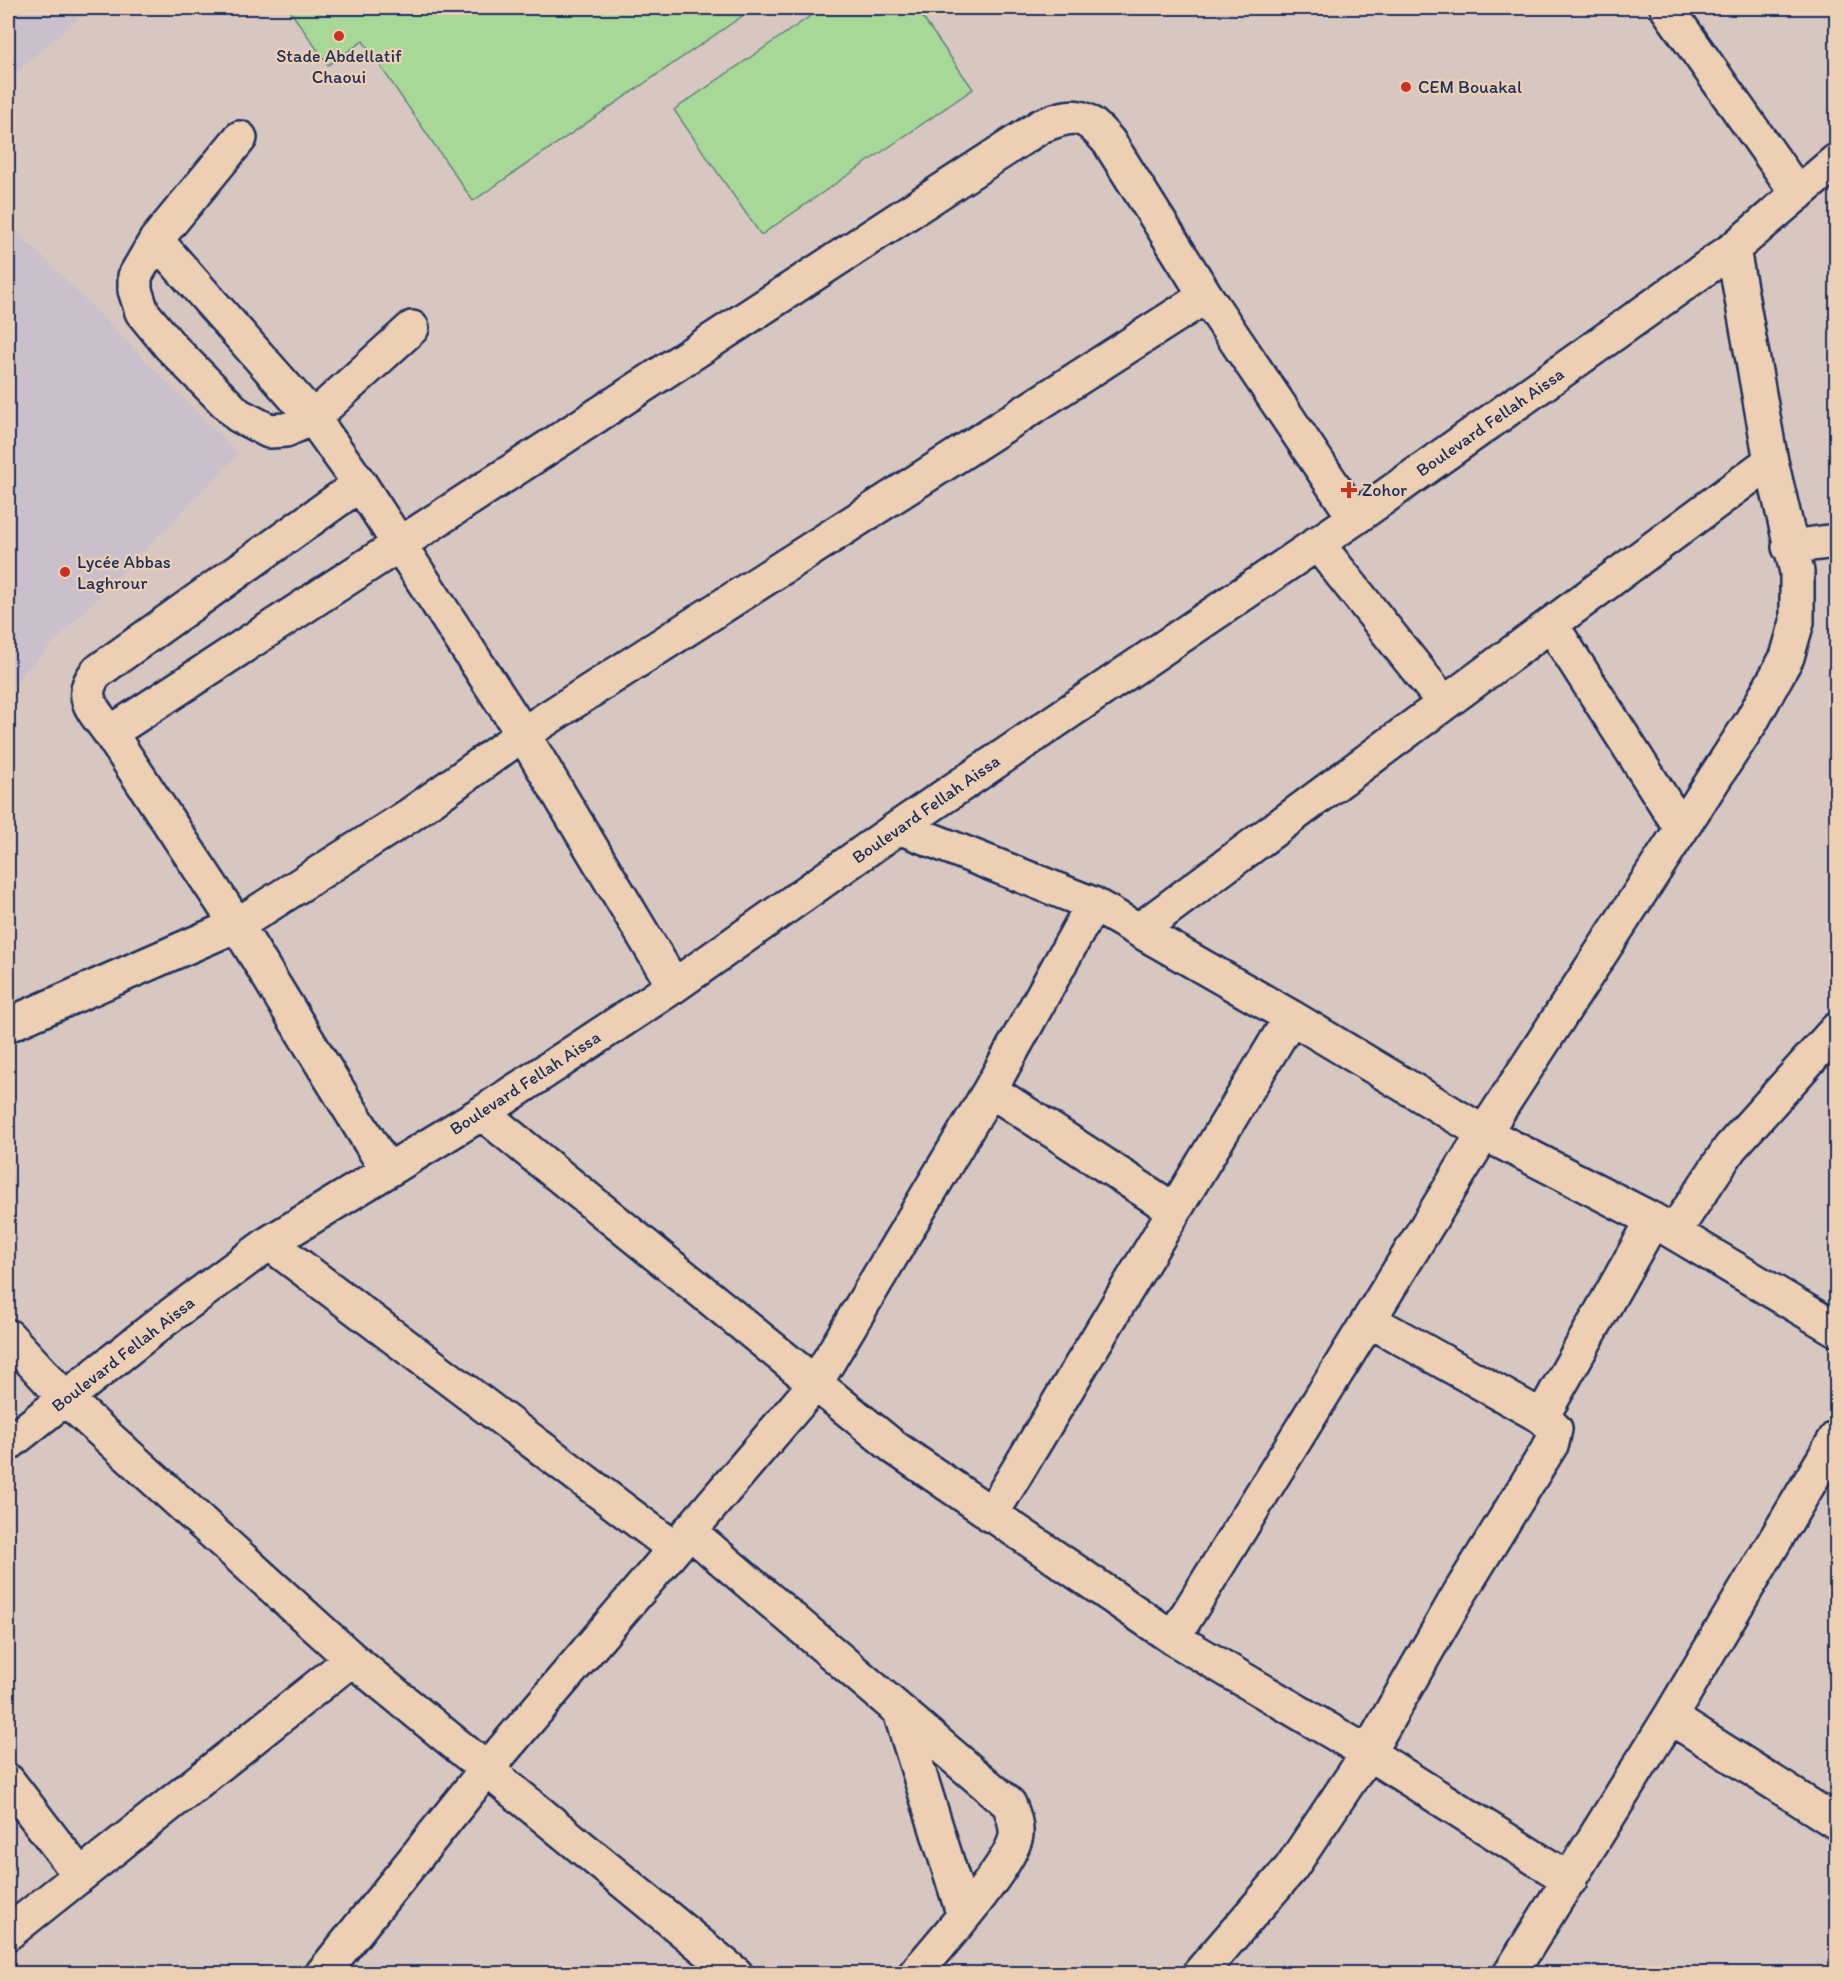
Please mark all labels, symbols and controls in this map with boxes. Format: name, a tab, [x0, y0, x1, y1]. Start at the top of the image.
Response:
marker: Stade Abdellatif Chaoui	[332, 29, 346, 43]
place label: Stade Abdellatif Chaoui	[276, 45, 402, 88]
place label: CEM Bouakal	[1418, 76, 1522, 98]
marker: CEM Bouakal	[1399, 80, 1413, 94]
street label: Boulevard Fellah Aissa	[1412, 363, 1568, 481]
place label: Zohor	[1362, 479, 1407, 501]
marker: Zohor	[1340, 481, 1358, 499]
place label: Lycée Abbas Laghrour	[77, 551, 171, 594]
marker: Lycée Abbas Laghrour	[58, 565, 72, 579]
street label: Boulevard Fellah Aissa	[848, 750, 1004, 868]
street label: Boulevard Fellah Aissa	[445, 1026, 605, 1140]
street label: Boulevard Fellah Aissa	[47, 1291, 199, 1417]

